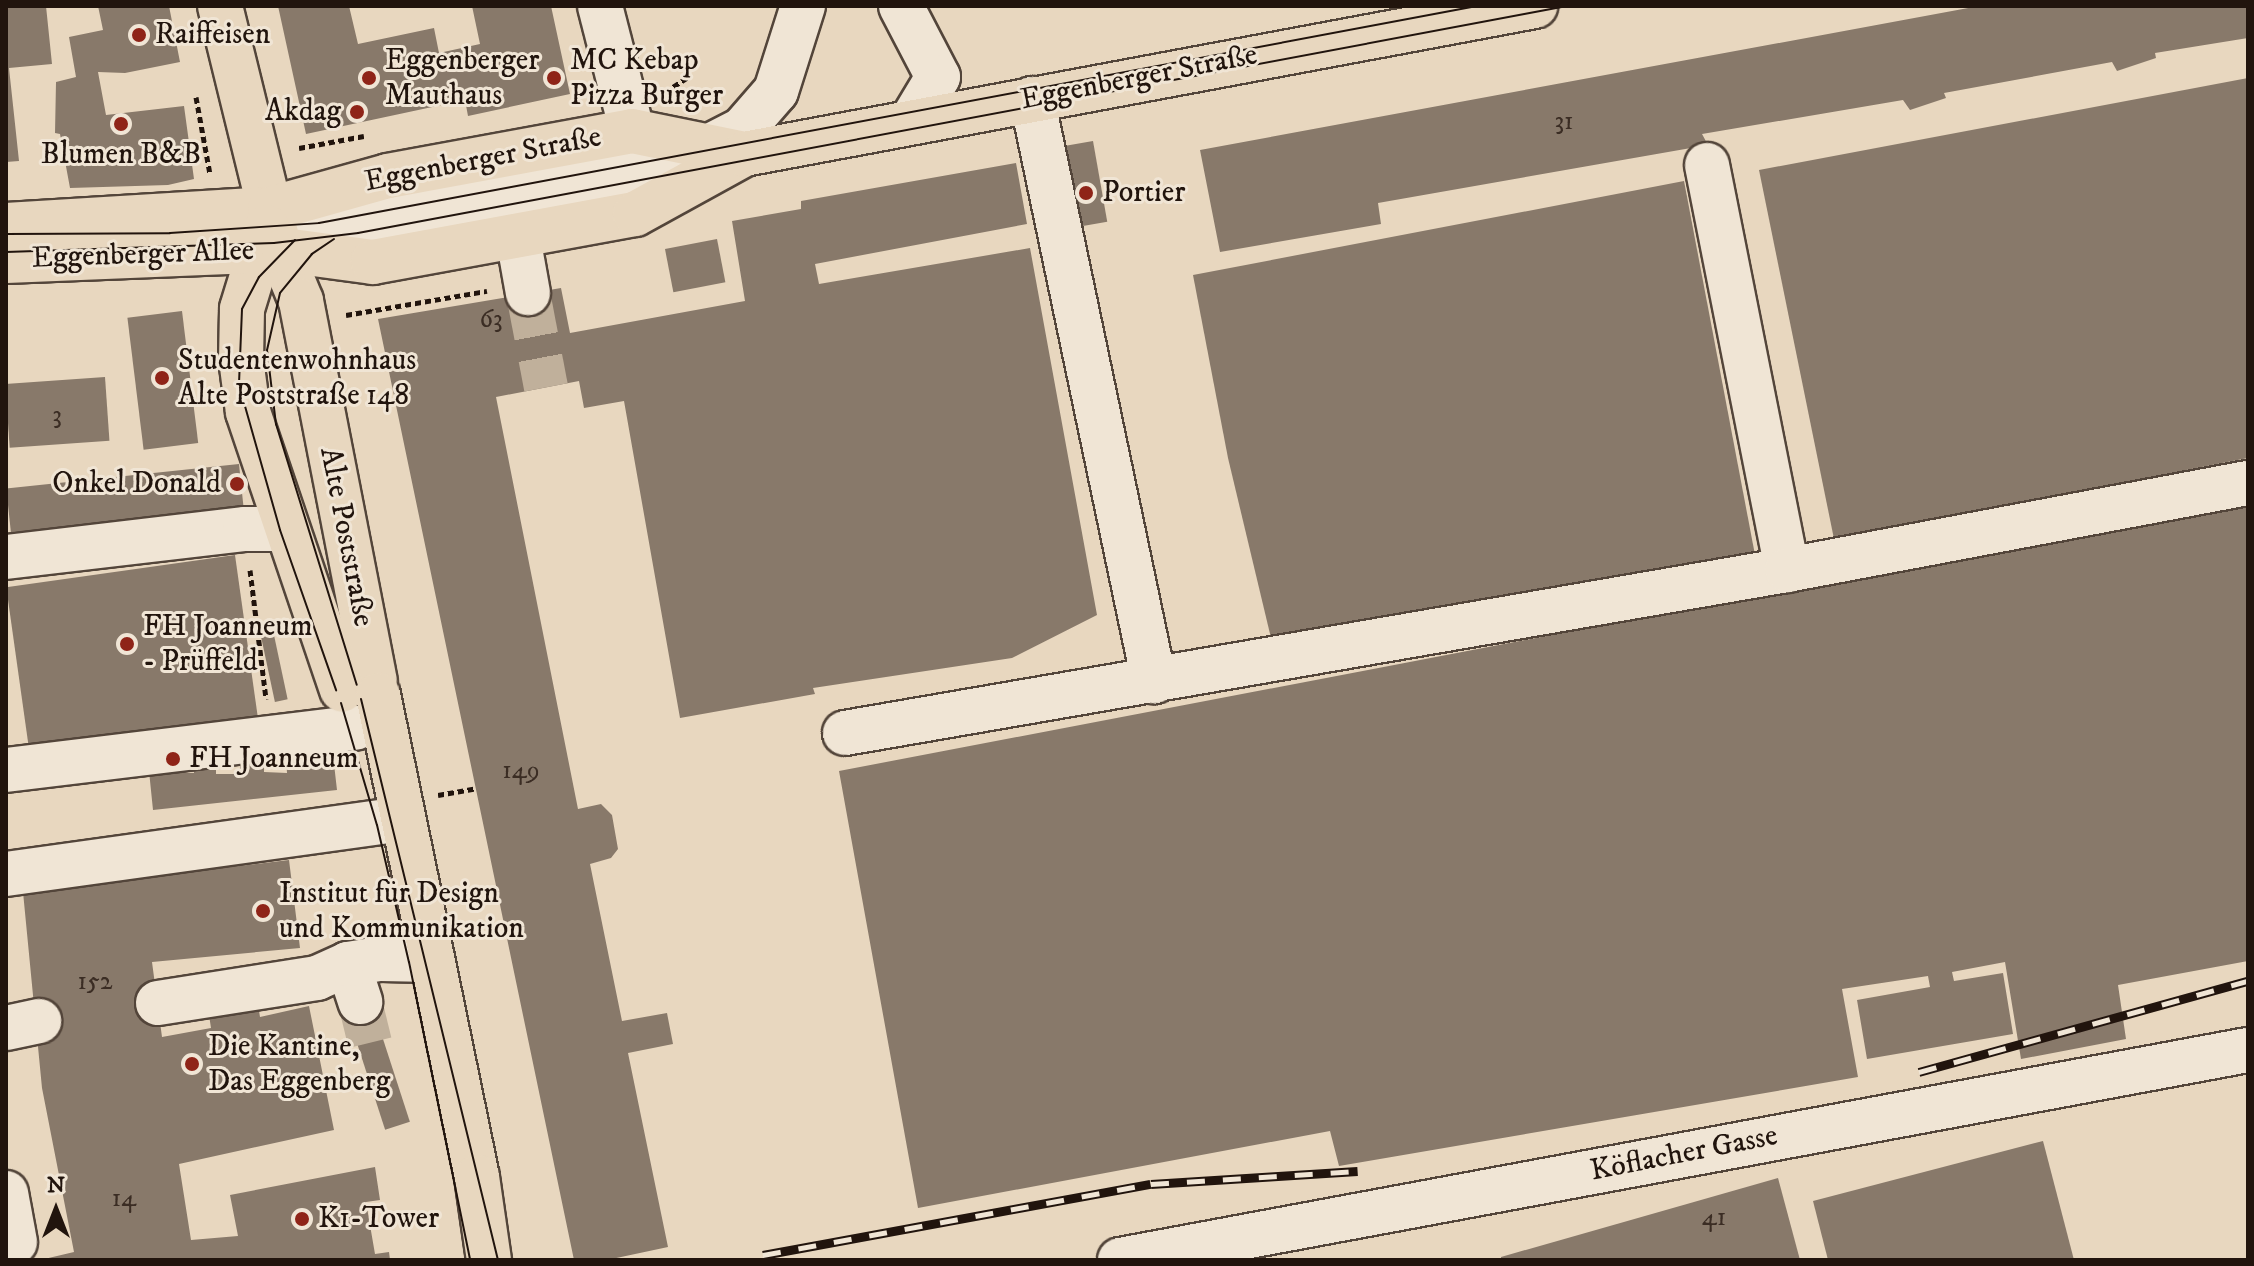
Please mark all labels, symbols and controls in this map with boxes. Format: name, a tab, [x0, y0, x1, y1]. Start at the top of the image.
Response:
place label: Raiffeisen	[155, 17, 270, 53]
marker: Raiffeisen	[130, 26, 148, 44]
street label: Eggenberger Straße	[1017, 37, 1261, 119]
place label: Eggenberger Mauthaus	[385, 43, 539, 114]
place label: MC Kebap Pizza Burger	[570, 43, 723, 114]
marker: Eggenberger Mauthaus	[360, 69, 378, 87]
marker: MC Kebap Pizza Burger	[545, 69, 563, 87]
place label: Akdag	[265, 94, 341, 130]
marker: Akdag	[348, 103, 366, 121]
house number: 31	[1554, 106, 1574, 138]
marker: Blumen B&B	[112, 115, 130, 133]
street label: Eggenberger Straße	[361, 119, 605, 201]
place label: Blumen B&B	[41, 137, 201, 173]
place label: Portier	[1102, 175, 1185, 211]
marker: Portier	[1077, 184, 1095, 202]
street label: Eggenberger Allee	[31, 233, 255, 277]
house number: 63	[479, 304, 503, 336]
place label: Studentenwohnhaus Alte Poststraße 148	[178, 343, 416, 414]
marker: Studentenwohnhaus Alte Poststraße 148	[153, 369, 171, 387]
house number: 3	[52, 400, 62, 432]
street label: Alte Poststraße	[311, 444, 381, 630]
place label: Onkel Donald	[52, 466, 221, 502]
marker: Onkel Donald	[228, 475, 246, 493]
place label: FH Joanneum - Prüffeld	[143, 609, 312, 680]
marker: FH Joanneum - Prüffeld	[118, 635, 136, 653]
place label: FH Joanneum	[189, 741, 358, 777]
marker: FH Joanneum	[164, 750, 182, 768]
house number: 149	[502, 755, 540, 787]
place label: Institut für Design und Kommunikation	[279, 876, 524, 946]
marker: Institut für Design und Kommunikation	[254, 902, 272, 920]
house number: 152	[77, 966, 113, 998]
place label: Die Kantine, Das Eggenberg	[208, 1029, 390, 1100]
marker: Die Kantine, Das Eggenberg	[183, 1055, 201, 1073]
street label: Köflacher Gasse	[1587, 1118, 1781, 1190]
north arrow	[16, 1170, 96, 1250]
text: N	[47, 1172, 65, 1199]
house number: 14	[112, 1183, 136, 1215]
place label: K1-Tower	[318, 1201, 439, 1237]
house number: 41	[1702, 1202, 1726, 1234]
marker: K1-Tower	[293, 1210, 311, 1228]

